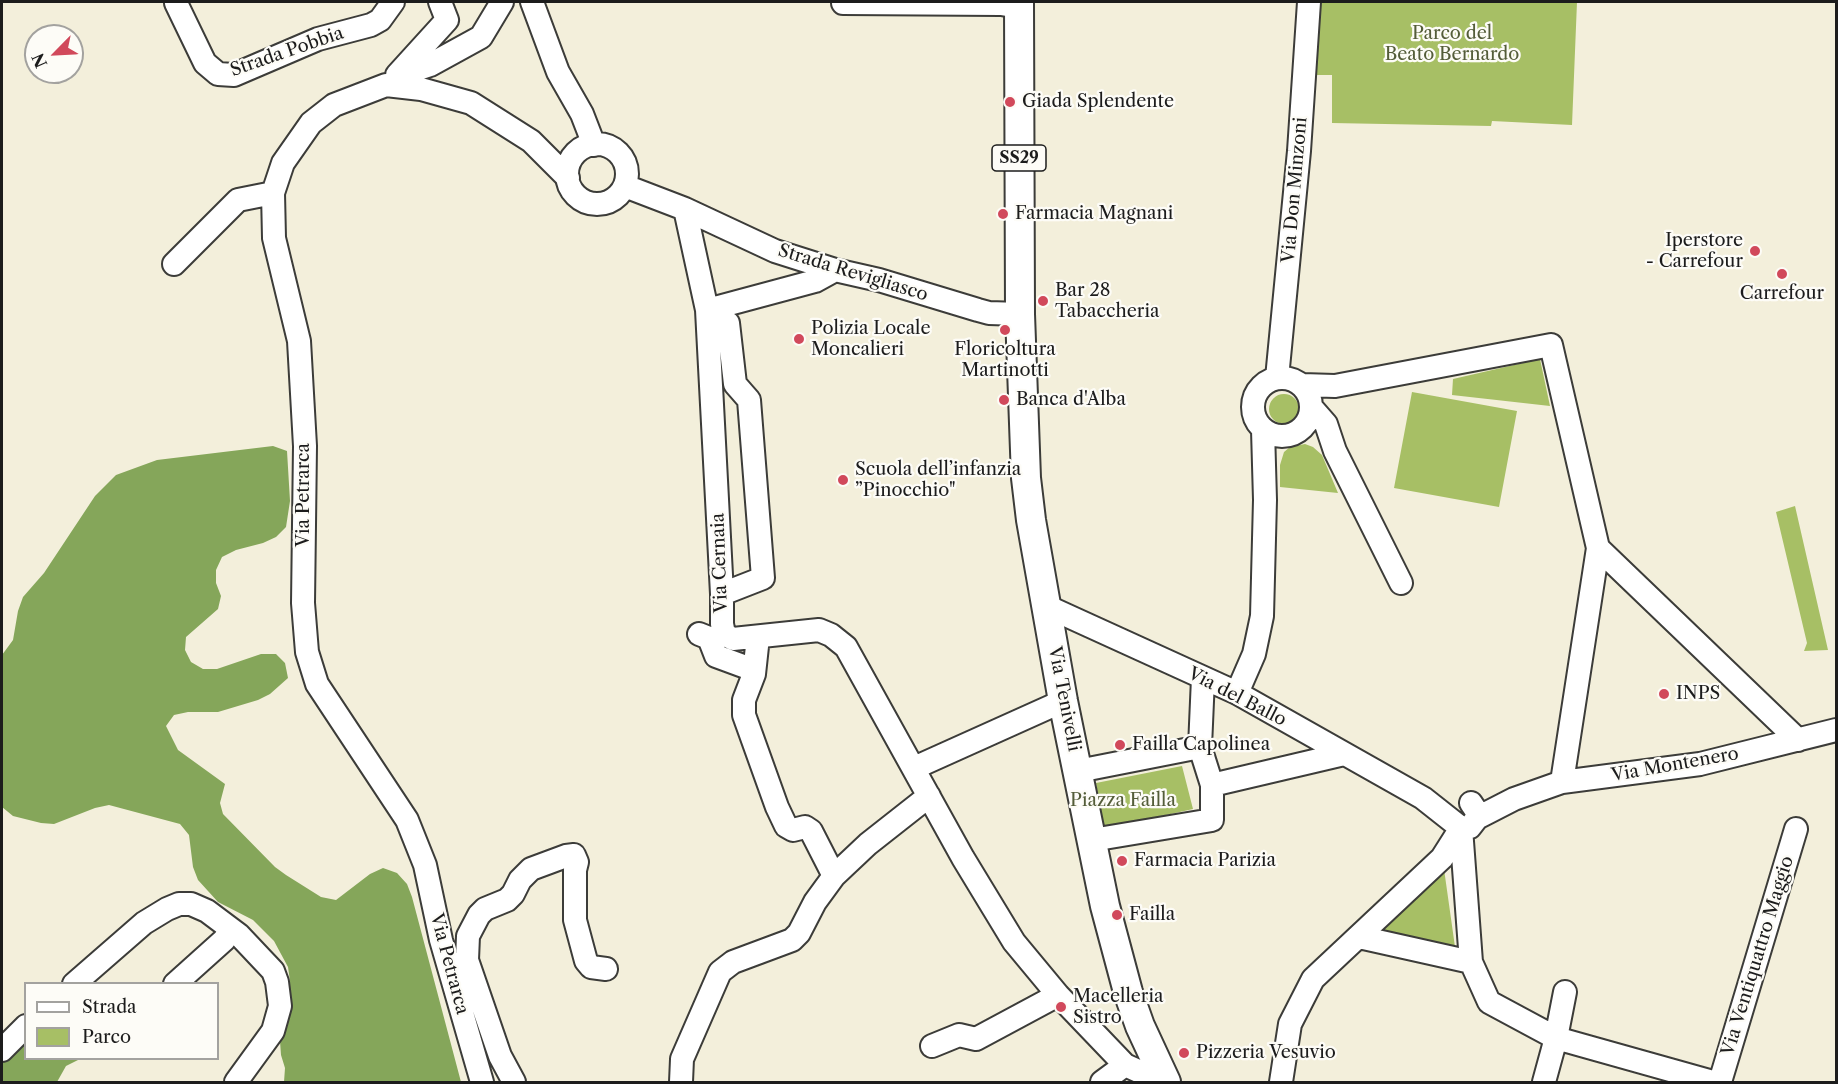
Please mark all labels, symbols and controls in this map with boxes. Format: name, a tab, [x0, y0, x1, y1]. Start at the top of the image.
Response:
street label: Strada Pobbia	[227, 22, 347, 82]
park label: Parco del Beato Bernardo	[1385, 23, 1519, 66]
north arrow	[24, 24, 84, 84]
text: N	[27, 50, 51, 71]
place label: Giada Splendente	[1022, 91, 1174, 113]
marker: Giada Splendente	[1003, 95, 1017, 109]
street label: Via Don Minzoni	[1278, 116, 1312, 264]
road number: SS29	[992, 145, 1046, 171]
place label: Farmacia Magnani	[1015, 203, 1173, 225]
marker: Farmacia Magnani	[996, 207, 1010, 221]
place label: Iperstore - Carrefour	[1646, 230, 1743, 272]
street label: Strada Revigliasco	[775, 240, 931, 306]
marker: Iperstore - Carrefour	[1748, 244, 1762, 258]
marker: Carrefour	[1775, 267, 1789, 281]
place label: Bar 28 Tabaccheria	[1055, 280, 1159, 322]
place label: Carrefour	[1740, 283, 1824, 305]
marker: Bar 28 Tabaccheria	[1036, 294, 1050, 308]
place label: Polizia Locale Moncalieri	[811, 318, 931, 360]
marker: Floricoltura Martinotti	[998, 323, 1012, 337]
marker: Polizia Locale Moncalieri	[792, 332, 806, 346]
place label: Floricoltura Martinotti	[954, 339, 1056, 382]
place label: Banca d'Alba	[1016, 389, 1126, 411]
marker: Banca d'Alba	[997, 393, 1011, 407]
street label: Via Petrarca	[293, 443, 315, 547]
place label: Scuola dell’infanzia ”Pinocchio"	[855, 459, 1021, 502]
marker: Scuola dell’infanzia ”Pinocchio"	[836, 473, 850, 487]
street label: Via Cernaia	[707, 513, 733, 613]
street label: Via Tenivelli	[1043, 645, 1085, 753]
street label: Via del Ballo	[1184, 663, 1290, 731]
place label: INPS	[1676, 683, 1720, 705]
marker: INPS	[1657, 687, 1671, 701]
place label: Failla Capolinea	[1132, 734, 1270, 756]
marker: Failla Capolinea	[1113, 738, 1127, 752]
street label: Via Montenero	[1610, 743, 1740, 787]
park label: Piazza Failla	[1070, 790, 1176, 812]
place label: Farmacia Parizia	[1134, 850, 1276, 872]
marker: Farmacia Parizia	[1115, 854, 1129, 868]
street label: Via Ventiquattro Maggio	[1717, 854, 1799, 1058]
place label: Failla	[1129, 904, 1175, 926]
marker: Failla	[1110, 908, 1124, 922]
street label: Via Petrarca	[425, 911, 473, 1017]
legend	[24, 982, 219, 1060]
place label: Macelleria Sistro	[1073, 986, 1163, 1028]
text: Strada	[82, 996, 137, 1018]
marker: Macelleria Sistro	[1054, 1000, 1068, 1014]
text: Parco	[82, 1026, 131, 1048]
place label: Pizzeria Vesuvio	[1196, 1042, 1336, 1064]
marker: Pizzeria Vesuvio	[1177, 1046, 1191, 1060]

